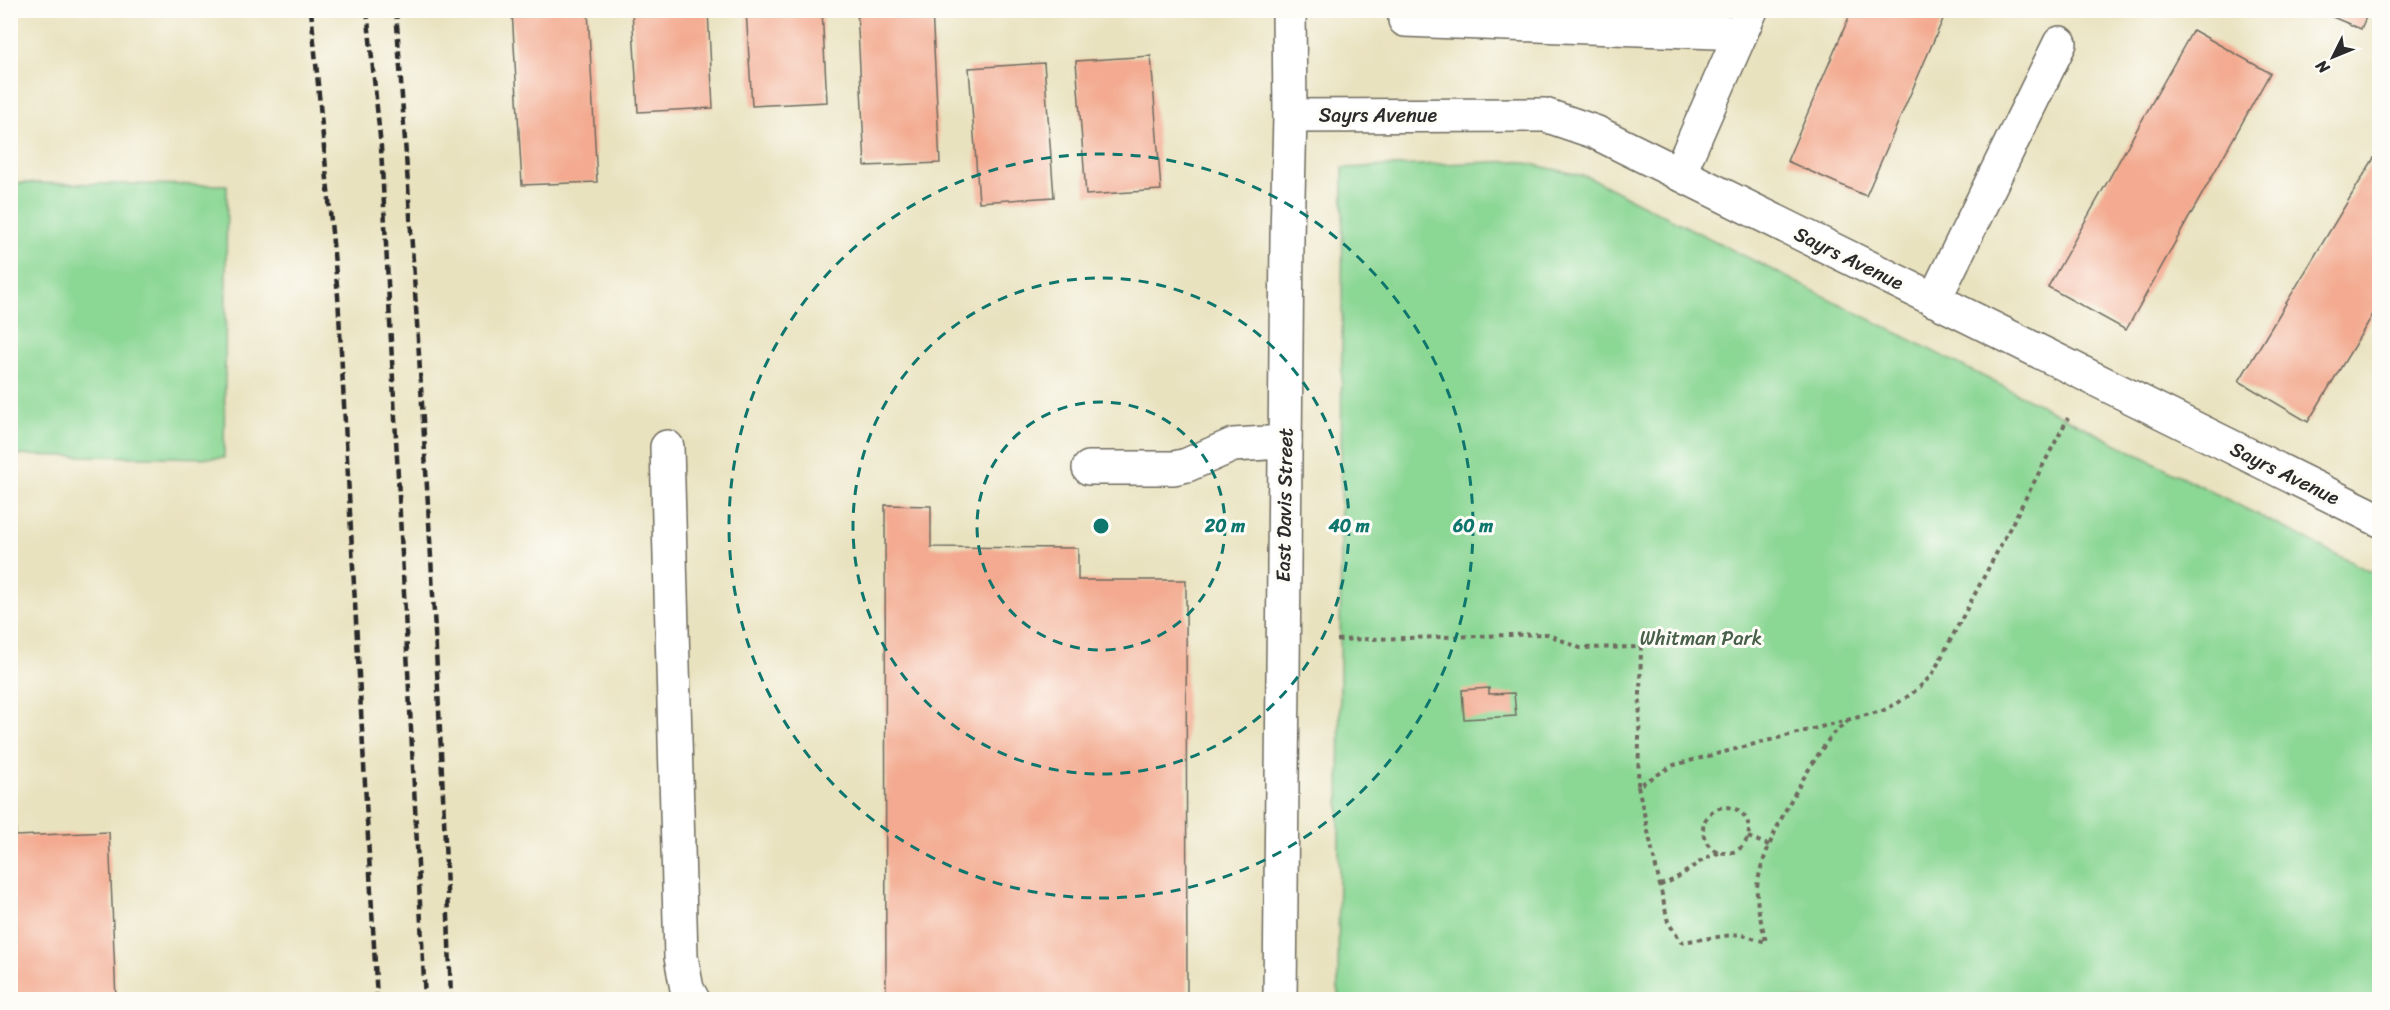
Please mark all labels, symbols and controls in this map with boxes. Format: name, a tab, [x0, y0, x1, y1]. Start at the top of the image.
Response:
north arrow	[2303, 27, 2363, 87]
text: N	[2307, 52, 2337, 82]
street label: Sayrs Avenue	[1319, 98, 1438, 133]
street label: Sayrs Avenue	[1788, 217, 1910, 300]
street label: East Davis Street	[1266, 427, 1303, 582]
street label: Sayrs Avenue	[2224, 432, 2346, 515]
text: 20 m	[1204, 510, 1245, 542]
text: 40 m	[1327, 510, 1370, 542]
text: 60 m	[1452, 510, 1493, 542]
centre of rings	[1091, 516, 1111, 536]
park label: Whitman Park	[1640, 621, 1762, 656]

